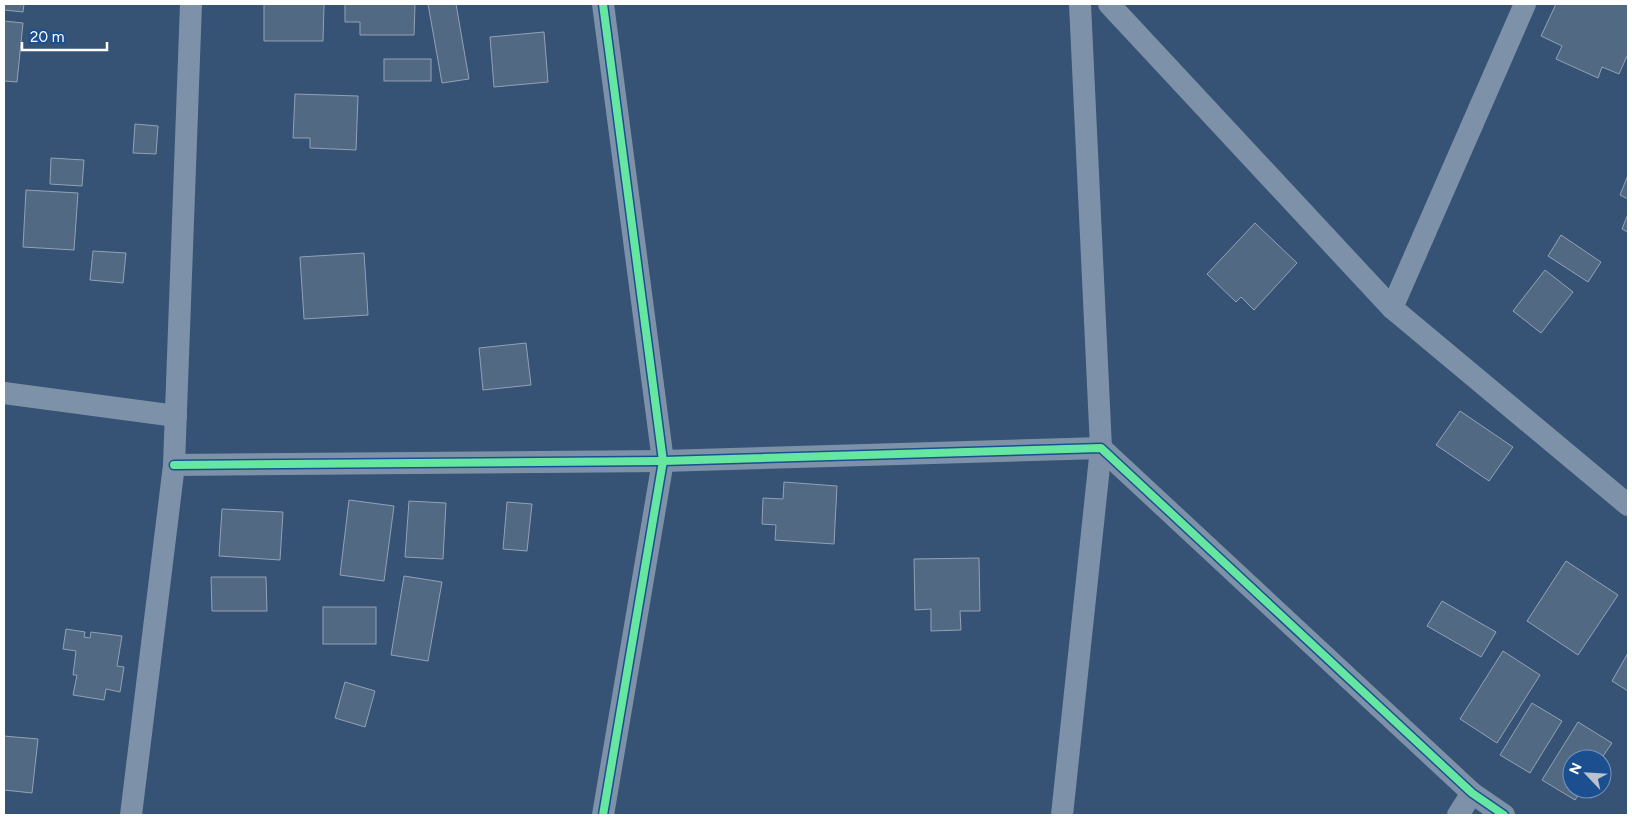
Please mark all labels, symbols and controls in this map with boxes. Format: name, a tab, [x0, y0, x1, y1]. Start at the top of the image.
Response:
scale bar	[22, 20, 108, 52]
text: 20 m	[30, 28, 64, 46]
north arrow	[1562, 749, 1612, 799]
text: N	[1566, 760, 1586, 777]

